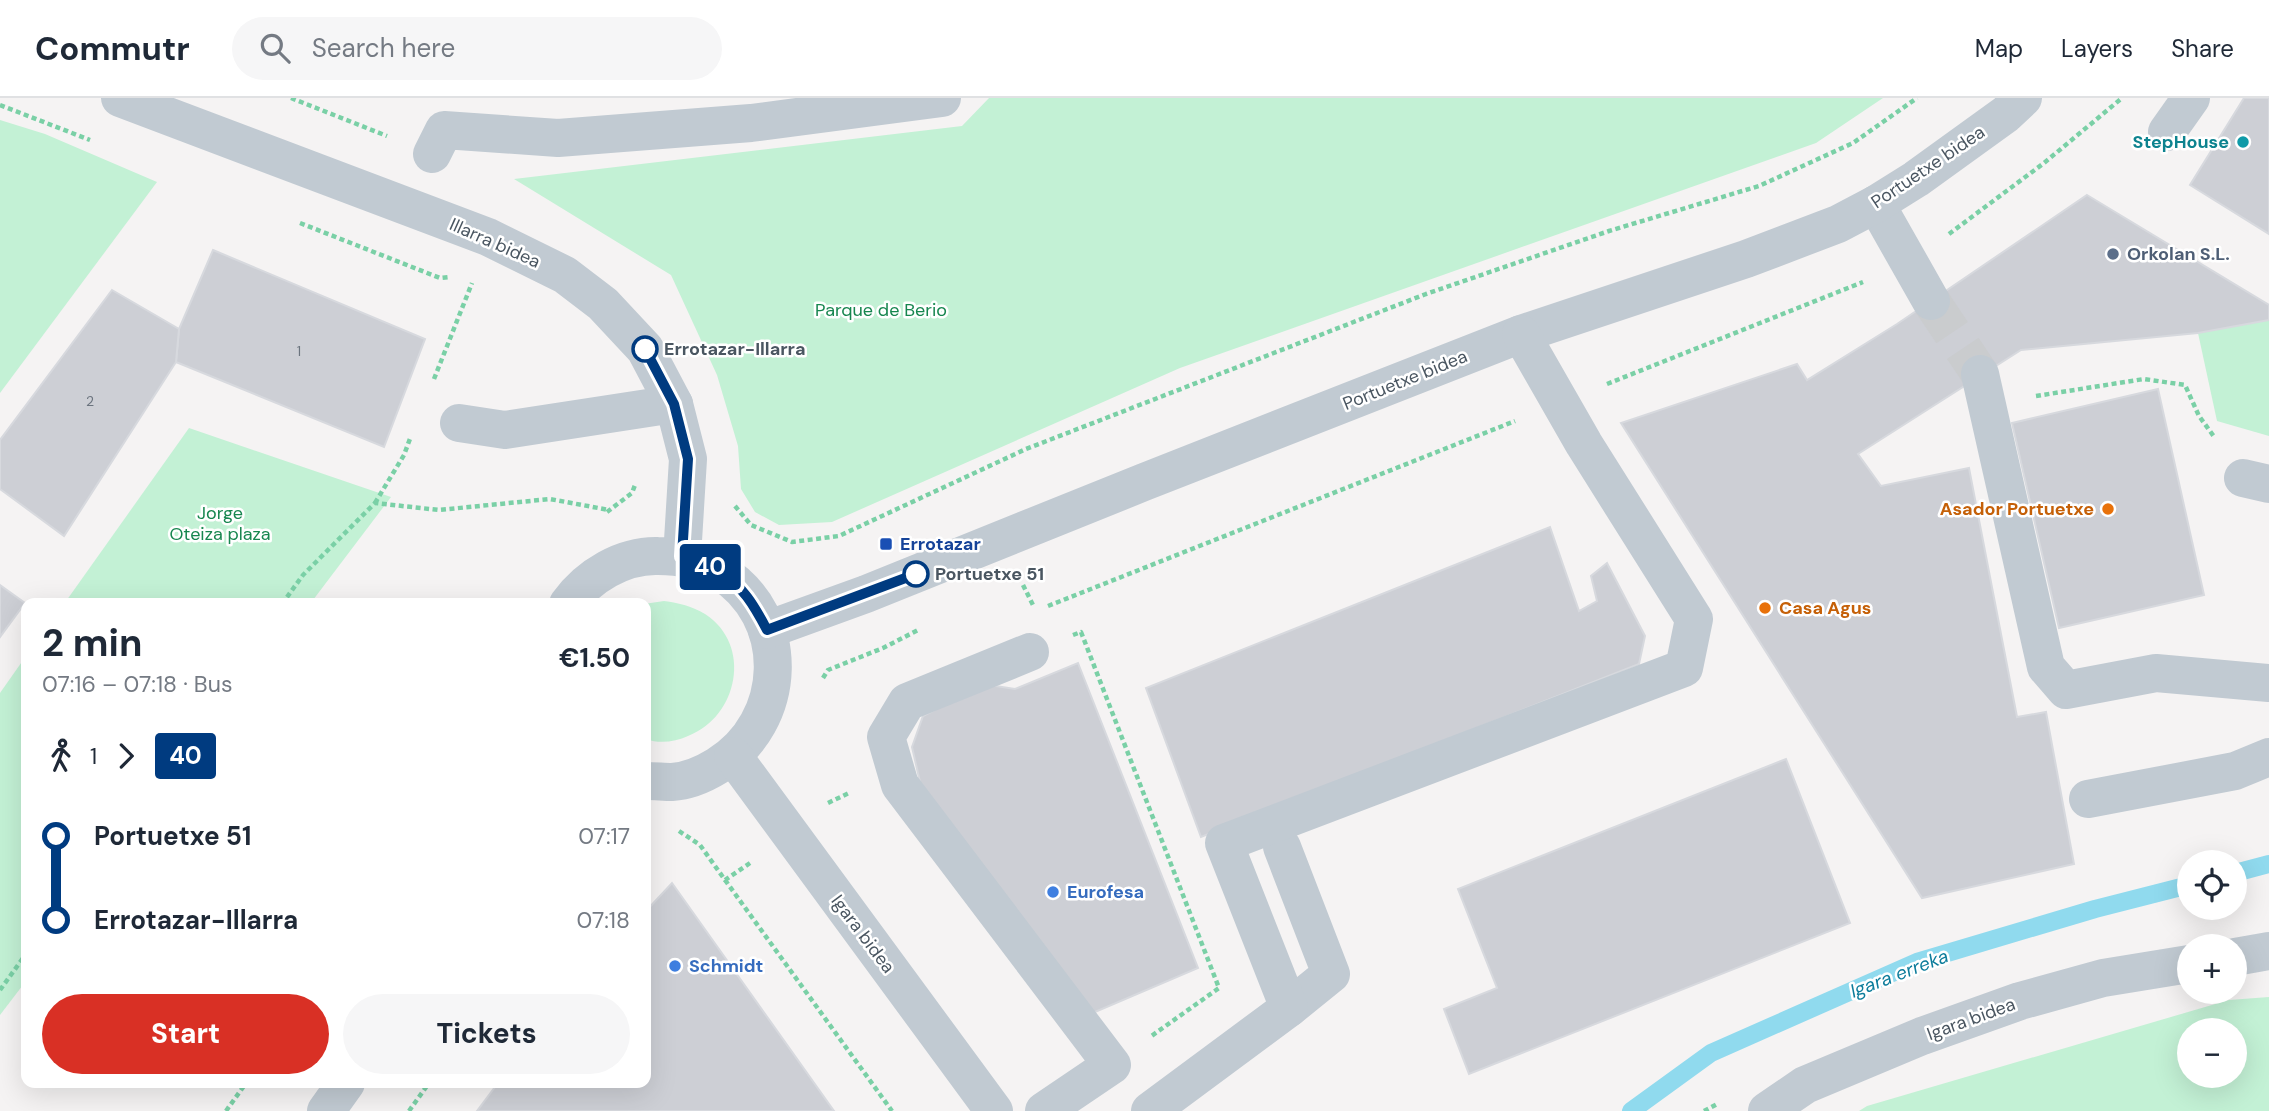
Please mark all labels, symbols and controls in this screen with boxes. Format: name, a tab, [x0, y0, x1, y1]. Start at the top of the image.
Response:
search box	[232, 17, 722, 80]
text: Commutr	[35, 27, 190, 70]
icon: search	[256, 29, 294, 67]
text: Search here	[312, 31, 455, 65]
text: Map	[1975, 33, 2023, 64]
text: Layers	[2061, 33, 2133, 64]
text: Share	[2171, 33, 2234, 64]
street label: Portuetxe bidea	[1867, 120, 1989, 214]
place label: StepHouse	[2133, 130, 2229, 154]
marker: StepHouse	[2235, 134, 2251, 150]
street label: Illarra bidea	[446, 212, 544, 274]
place label: Orkolan S.L.	[2127, 242, 2230, 266]
marker: Orkolan S.L.	[2105, 246, 2121, 262]
park label: Parque de Berio	[815, 298, 947, 322]
marker: Errotazar-Illarra	[632, 336, 658, 362]
place label: Errotazar-Illarra	[664, 337, 805, 361]
house number: 1	[297, 342, 301, 360]
street label: Portuetxe bidea	[1339, 344, 1471, 416]
house number: 2	[86, 392, 94, 410]
place label: Asador Portuetxe	[1940, 497, 2094, 521]
park label: Jorge Oteiza plaza	[169, 501, 271, 546]
marker: Asador Portuetxe	[2100, 501, 2116, 517]
place label: Errotazar	[900, 532, 981, 556]
marker: Errotazar	[878, 536, 894, 552]
line badge: 40	[678, 544, 742, 590]
text: 40	[694, 551, 726, 582]
marker: Portuetxe 51	[903, 561, 929, 587]
place label: Portuetxe 51	[935, 562, 1044, 586]
place label: Casa Agus	[1779, 596, 1871, 620]
marker: Casa Agus	[1757, 600, 1773, 616]
text: 2 min	[42, 618, 142, 668]
text: €1.50	[559, 641, 630, 675]
text: 07:16 – 07:18 · Bus	[42, 669, 232, 699]
icon: walk	[42, 737, 80, 775]
icon: forward	[107, 737, 145, 775]
text: 40	[169, 740, 202, 771]
text: 1	[90, 741, 97, 771]
text: Portuetxe 51	[94, 819, 251, 853]
text: 07:17	[578, 821, 630, 851]
map controls	[2177, 850, 2247, 1088]
button: locate	[2177, 850, 2247, 920]
place label: Eurofesa	[1067, 880, 1144, 904]
marker: Eurofesa	[1045, 884, 1061, 900]
street label: Igara bidea	[826, 890, 900, 978]
text: Errotazar-Illarra	[94, 903, 298, 937]
text: 07:18	[577, 905, 630, 935]
button: +	[2177, 934, 2247, 1004]
water label: Igara erreka	[1846, 943, 1952, 1004]
place label: Schmidt	[689, 954, 763, 978]
marker: Schmidt	[667, 958, 683, 974]
street label: Igara bidea	[1924, 992, 2018, 1046]
button: Start	[42, 994, 329, 1074]
button: Tickets	[343, 994, 630, 1074]
button: −	[2177, 1018, 2247, 1088]

